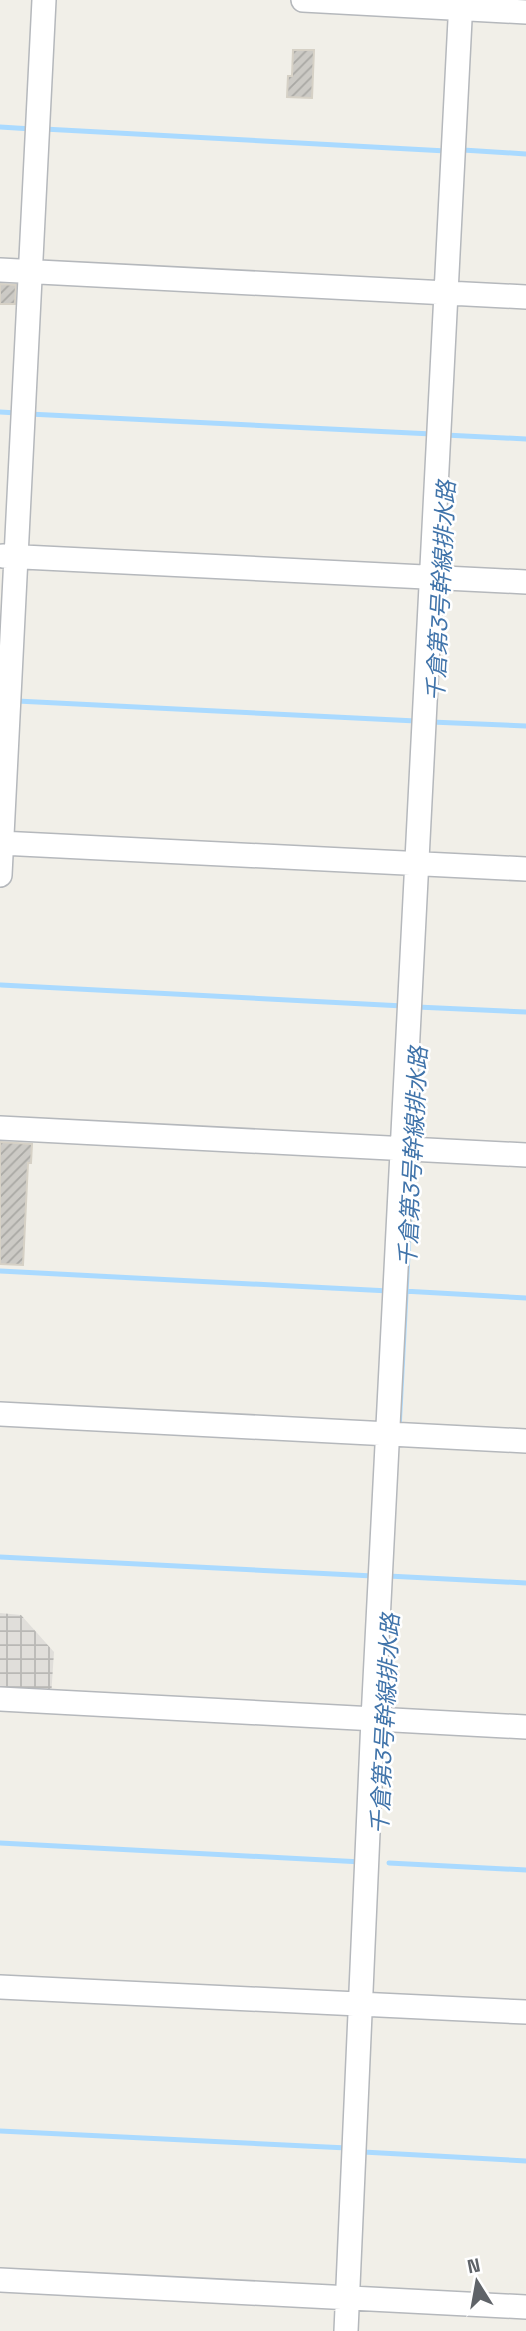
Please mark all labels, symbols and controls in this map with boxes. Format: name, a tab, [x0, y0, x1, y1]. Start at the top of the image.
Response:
water label: 千倉第3号幹線排水路	[420, 478, 462, 702]
water label: 千倉第3号幹線排水路	[392, 1044, 434, 1268]
water label: 千倉第3号幹線排水路	[364, 1611, 406, 1835]
north arrow	[442, 2247, 512, 2317]
text: N	[465, 2252, 482, 2279]

